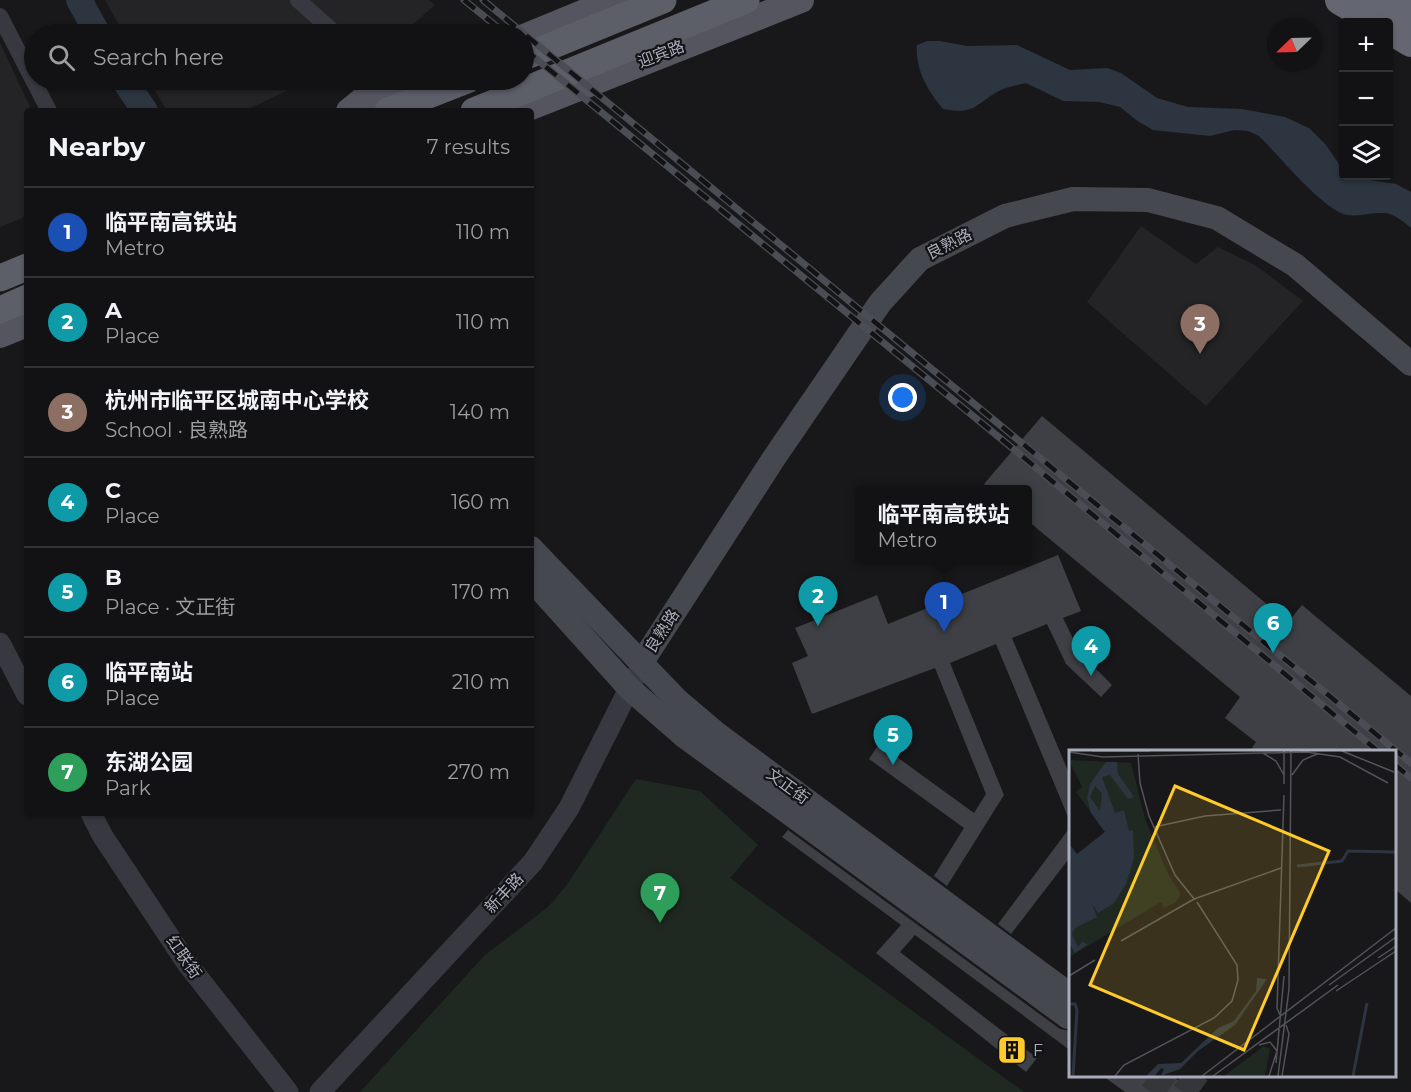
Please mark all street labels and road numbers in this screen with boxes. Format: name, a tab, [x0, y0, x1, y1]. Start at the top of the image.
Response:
street label: 迎宾路	[635, 37, 687, 71]
street label: 良熟路	[923, 225, 975, 263]
street label: 良熟路	[641, 606, 683, 656]
street label: 文正街	[763, 764, 813, 808]
street label: 新丰路	[481, 869, 527, 917]
street label: 红联街	[162, 932, 206, 982]

